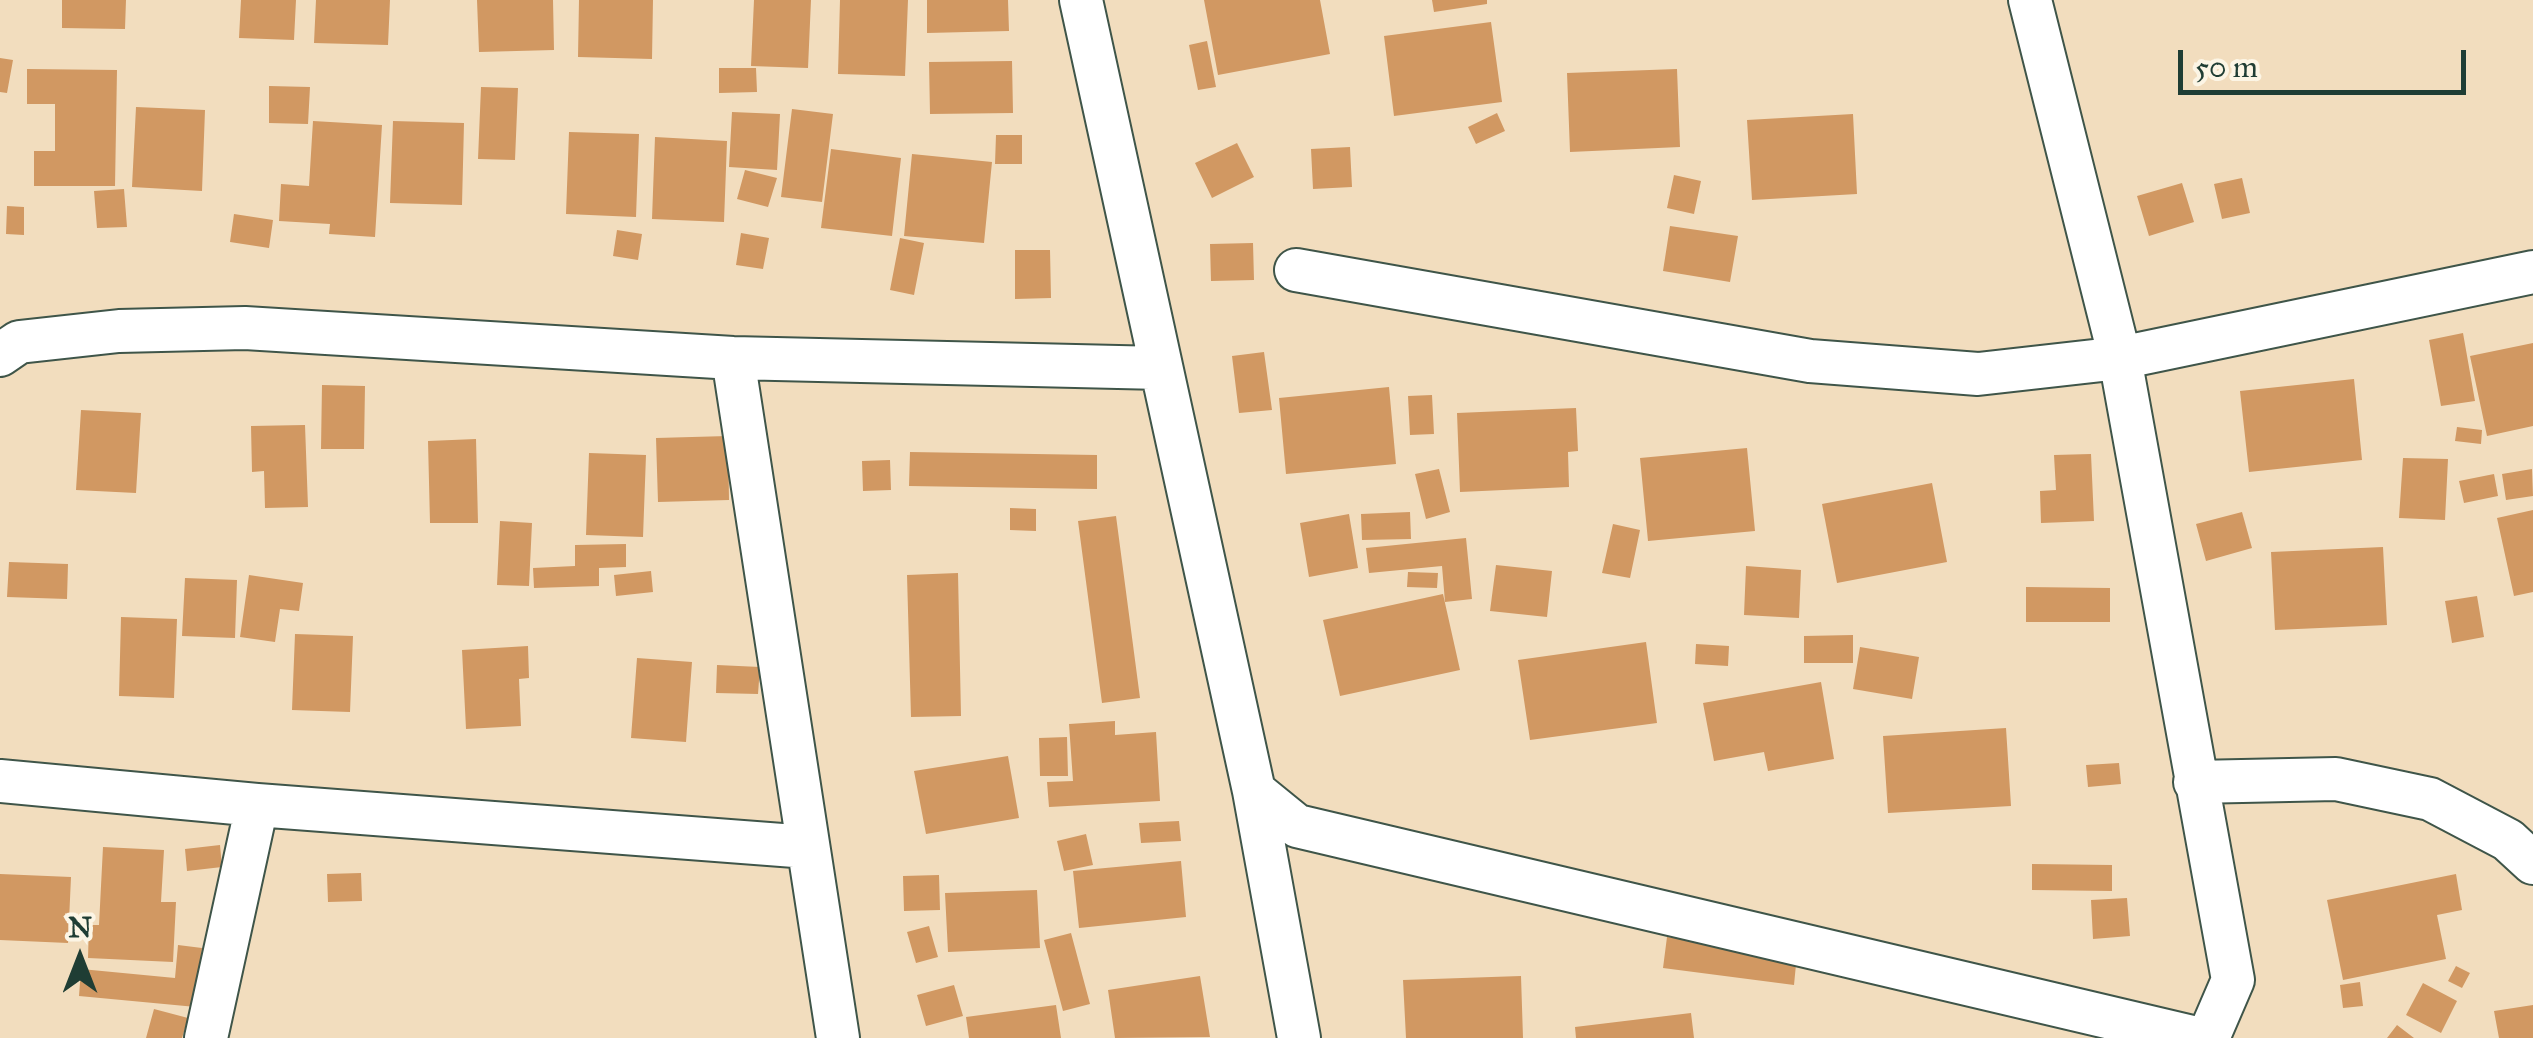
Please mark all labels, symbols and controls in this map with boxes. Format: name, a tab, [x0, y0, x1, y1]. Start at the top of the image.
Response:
scale bar	[2183, 30, 2470, 92]
text: 50 m	[2195, 49, 2258, 85]
north arrow	[30, 908, 130, 1008]
text: N	[68, 910, 92, 945]

